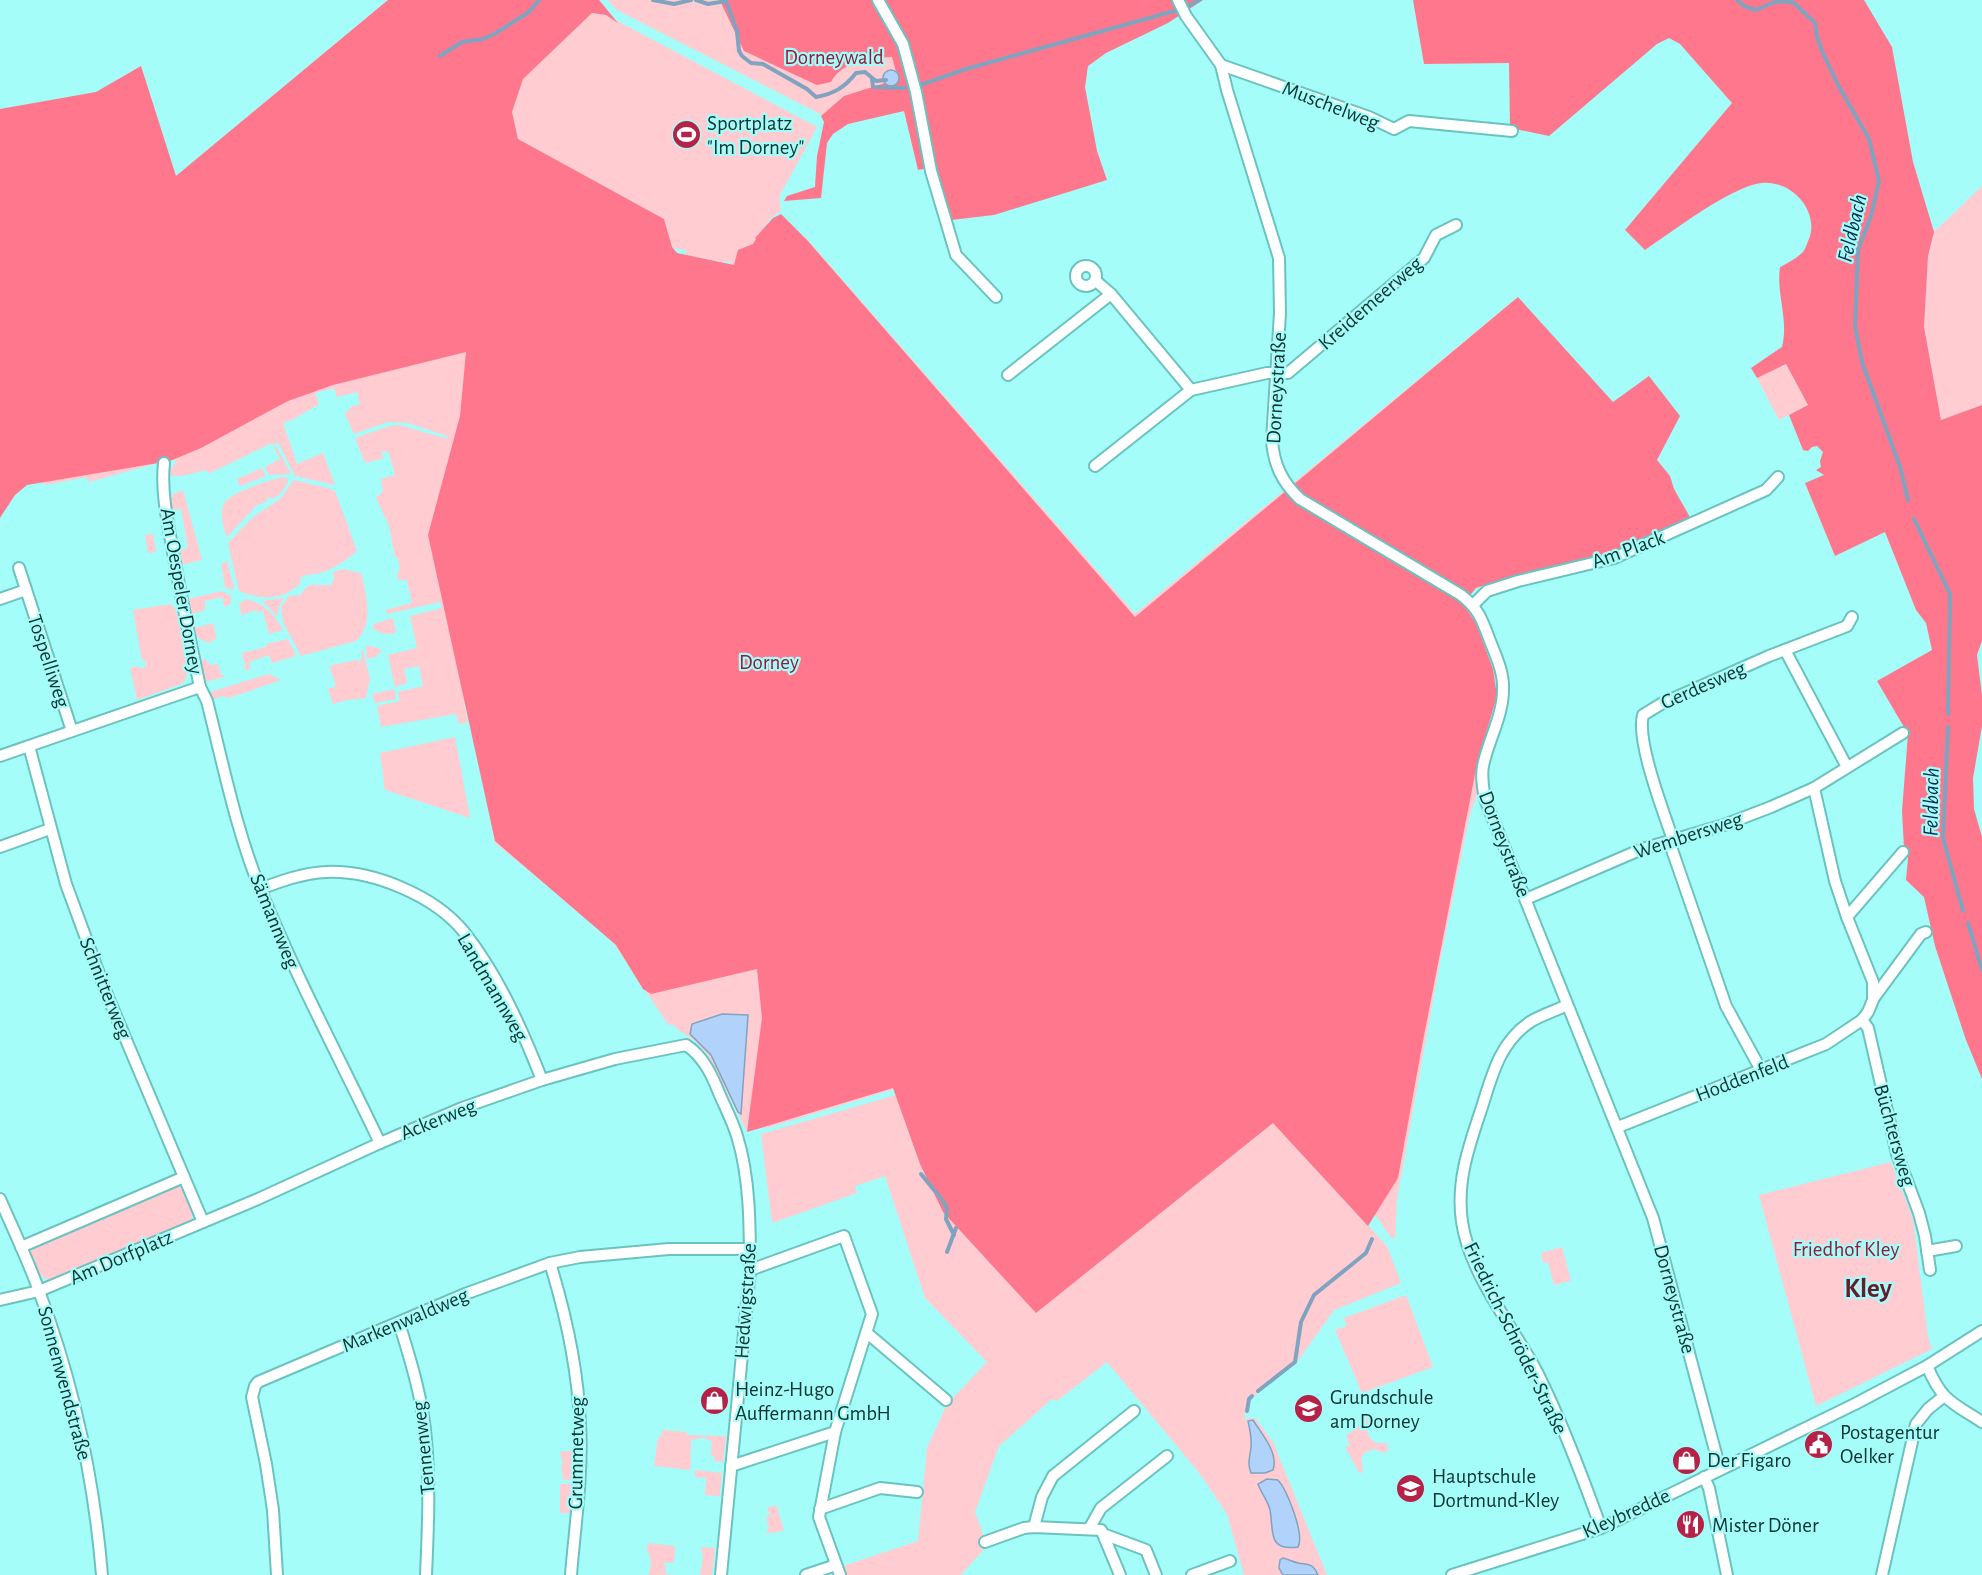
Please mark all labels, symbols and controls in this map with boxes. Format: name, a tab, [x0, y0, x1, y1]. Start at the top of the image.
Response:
park label: Dorneywald	[784, 47, 884, 68]
street label: Muschelweg	[1279, 77, 1383, 134]
place label: Sportplatz "Im Dorney"	[707, 113, 804, 158]
sports icon: Sportplatz "Im Dorney"	[670, 119, 702, 151]
water label: Feldbach	[1834, 192, 1870, 264]
street label: Kreidemeerweg	[1314, 252, 1427, 354]
street label: Dorneystraße	[1263, 332, 1290, 444]
street label: Am Oespeler Dorney	[157, 506, 206, 676]
street label: Am Plack	[1589, 527, 1668, 572]
street label: Tospelliweg	[24, 612, 74, 711]
park label: Dorney	[739, 652, 799, 673]
street label: Gerdesweg	[1658, 657, 1750, 713]
water label: Feldbach	[1919, 767, 1943, 837]
street label: Dorneystraße	[1475, 788, 1534, 900]
street label: Wembersweg	[1631, 808, 1746, 863]
street label: Sämannweg	[246, 871, 303, 972]
street label: Landmannweg	[453, 930, 532, 1045]
street label: Schnitterweg	[76, 934, 136, 1043]
street label: Hoddenfeld	[1693, 1051, 1792, 1106]
street label: Büchtersweg	[1870, 1082, 1919, 1189]
street label: Ackerweg	[397, 1095, 480, 1144]
street label: Am Dorfplatz	[66, 1226, 176, 1289]
street label: Friedrich-Schröder-Straße	[1460, 1239, 1571, 1438]
park label: Friedhof Kley	[1793, 1239, 1899, 1260]
street label: Hedwigstraße	[731, 1242, 760, 1360]
street label: Dorneystraße	[1650, 1242, 1699, 1356]
district label: Kley	[1844, 1275, 1893, 1303]
street label: Markenwaldweg	[339, 1284, 472, 1357]
street label: Sonnenwendstraße	[34, 1304, 95, 1462]
place label: Heinz-Hugo Auffermann GmbH	[735, 1379, 891, 1424]
shop icon: Heinz-Hugo Auffermann GmbH	[698, 1385, 730, 1417]
place label: Grundschule am Dorney	[1330, 1387, 1434, 1432]
school or university icon: Grundschule am Dorney	[1293, 1393, 1325, 1425]
street label: Grummetweg	[565, 1396, 588, 1510]
street label: Tennenweg	[408, 1399, 439, 1496]
place label: Postagentur Oelker	[1840, 1422, 1939, 1467]
public building icon: Postagentur Oelker	[1803, 1428, 1835, 1460]
shop icon: Der Figaro	[1670, 1444, 1702, 1476]
place label: Der Figaro	[1707, 1450, 1791, 1471]
place label: Hauptschule Dortmund-Kley	[1432, 1466, 1559, 1511]
school or university icon: Hauptschule Dortmund-Kley	[1395, 1472, 1427, 1504]
street label: Kleybredde	[1579, 1485, 1673, 1542]
restaurant icon: Mister Döner	[1675, 1509, 1707, 1541]
place label: Mister Döner	[1712, 1515, 1819, 1536]

